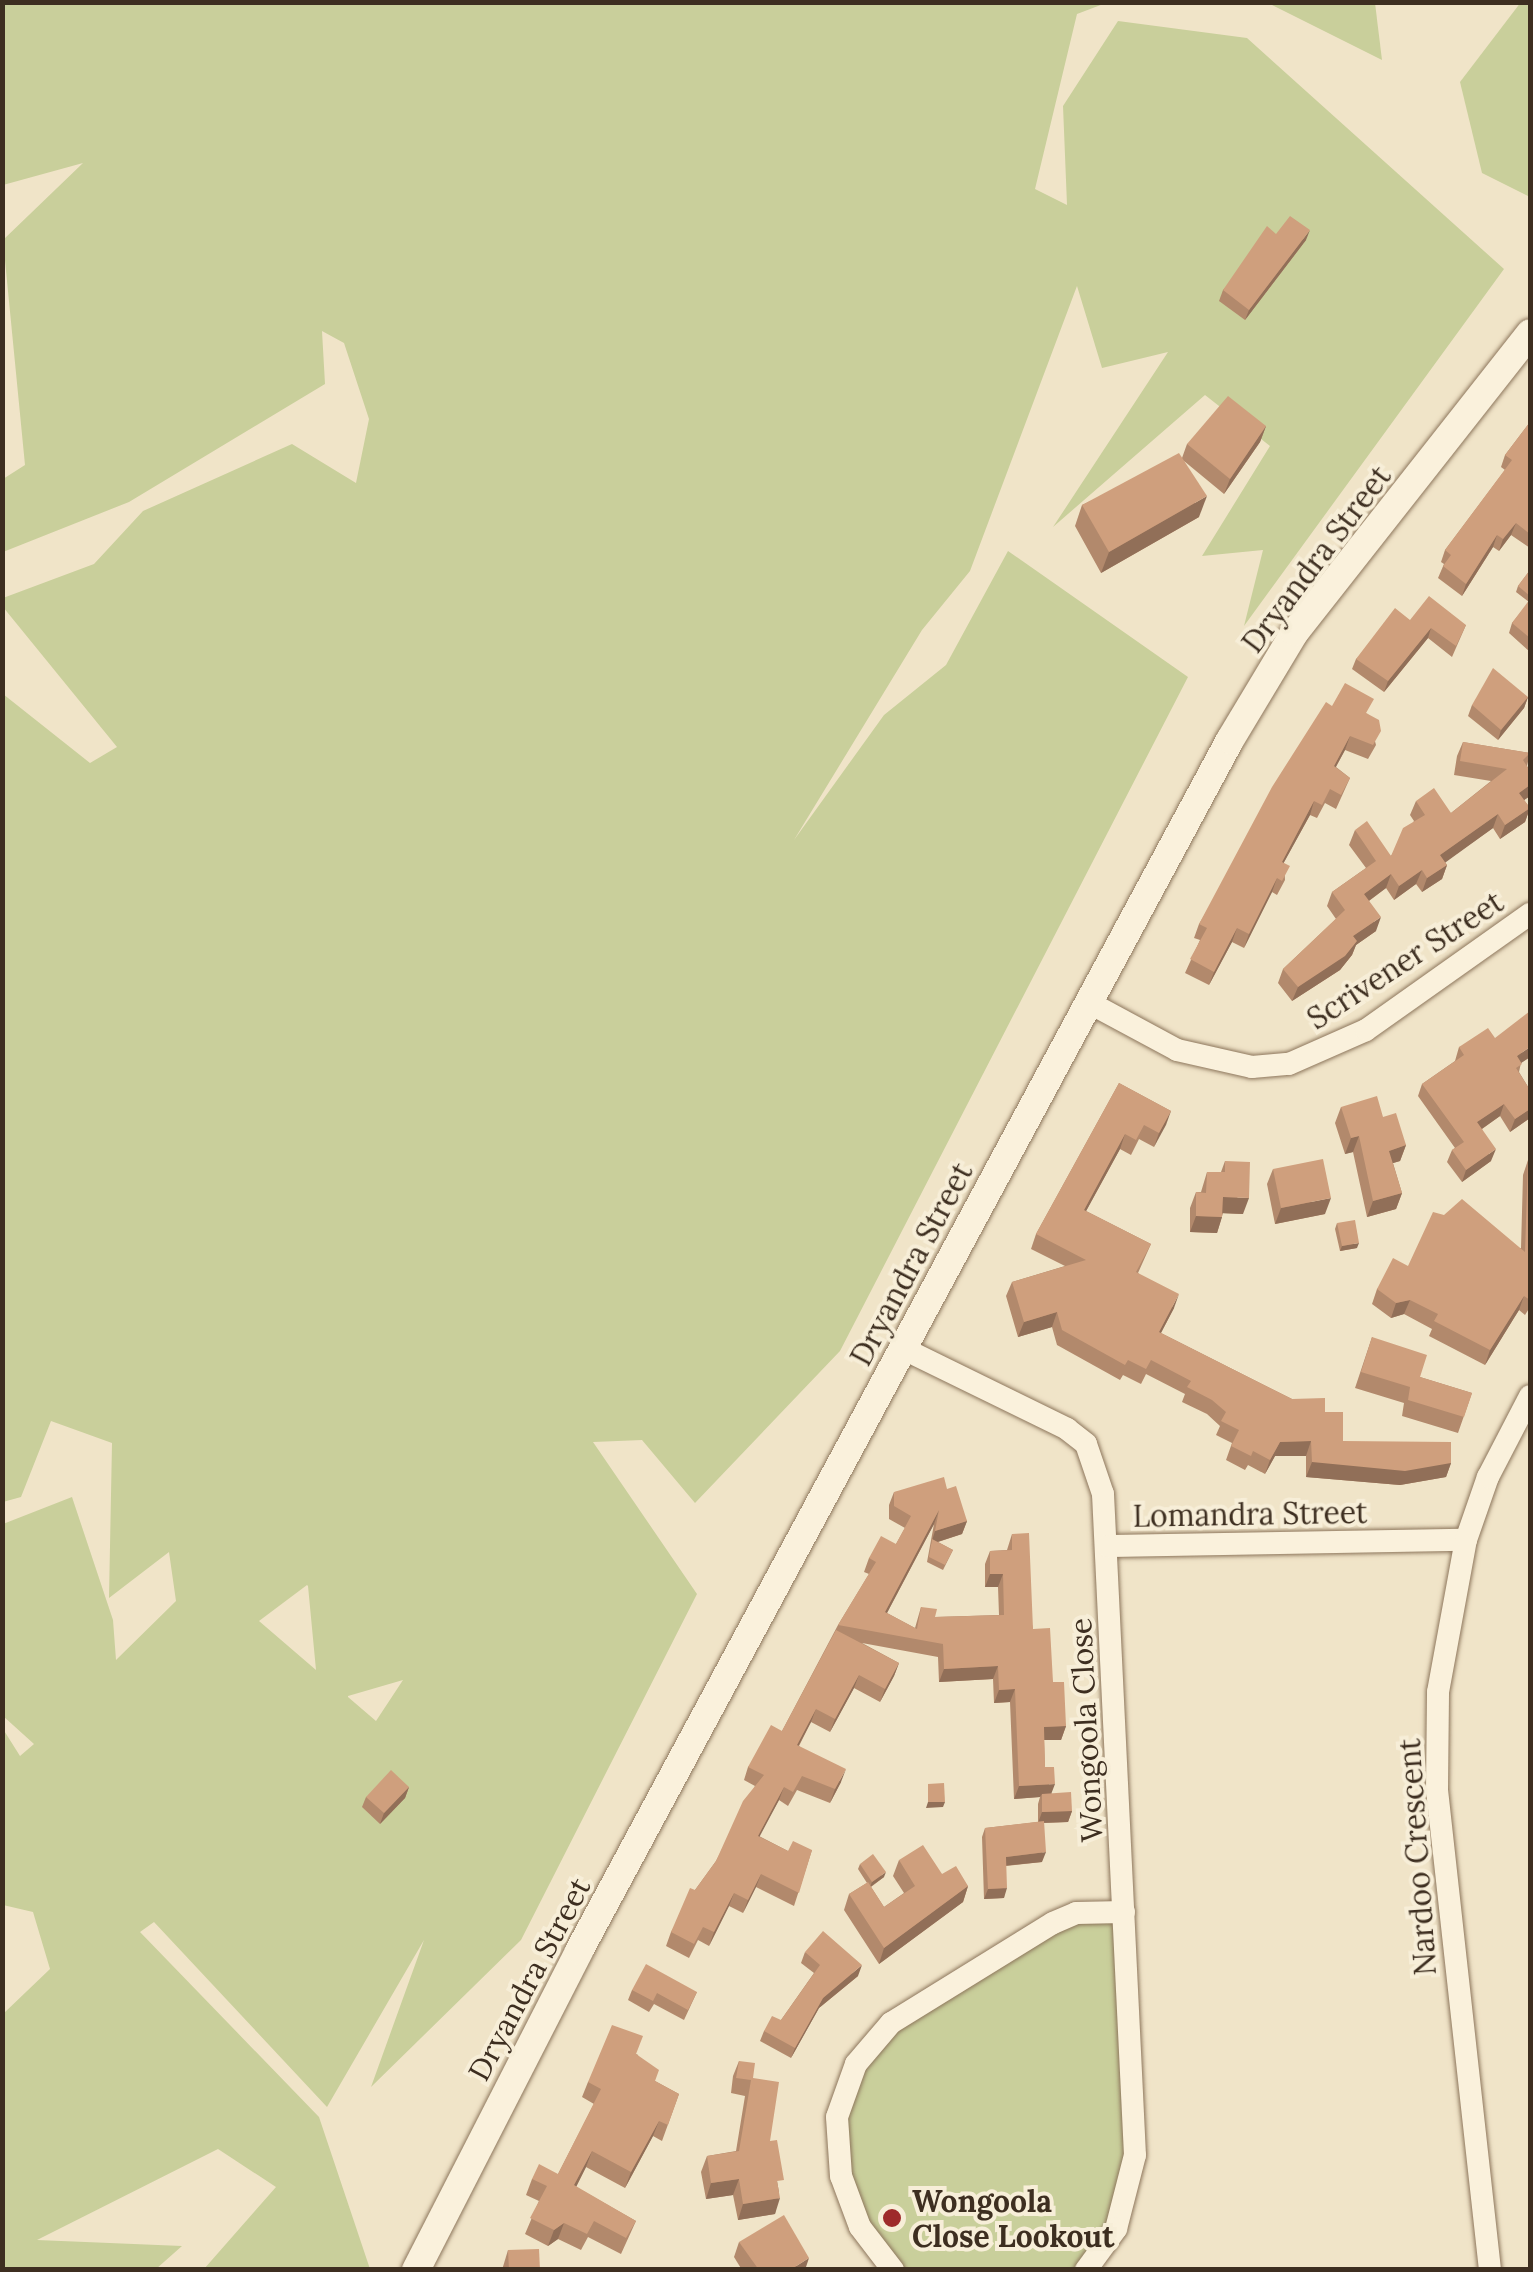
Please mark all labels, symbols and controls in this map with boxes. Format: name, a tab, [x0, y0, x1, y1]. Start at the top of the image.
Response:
street label: Dryandra Street	[1234, 459, 1398, 659]
street label: Scrivener Street	[1300, 883, 1510, 1037]
street label: Dryandra Street	[842, 1156, 980, 1372]
street label: Lomandra Street	[1132, 1494, 1368, 1534]
street label: Wongoola Close	[1062, 1617, 1110, 1843]
street label: Nardoo Crescent	[1391, 1737, 1443, 1977]
street label: Dryandra Street	[460, 1871, 598, 2087]
place label: Wongoola Close Lookout	[912, 2183, 1114, 2254]
marker: Wongoola Close Lookout	[881, 2207, 903, 2229]

